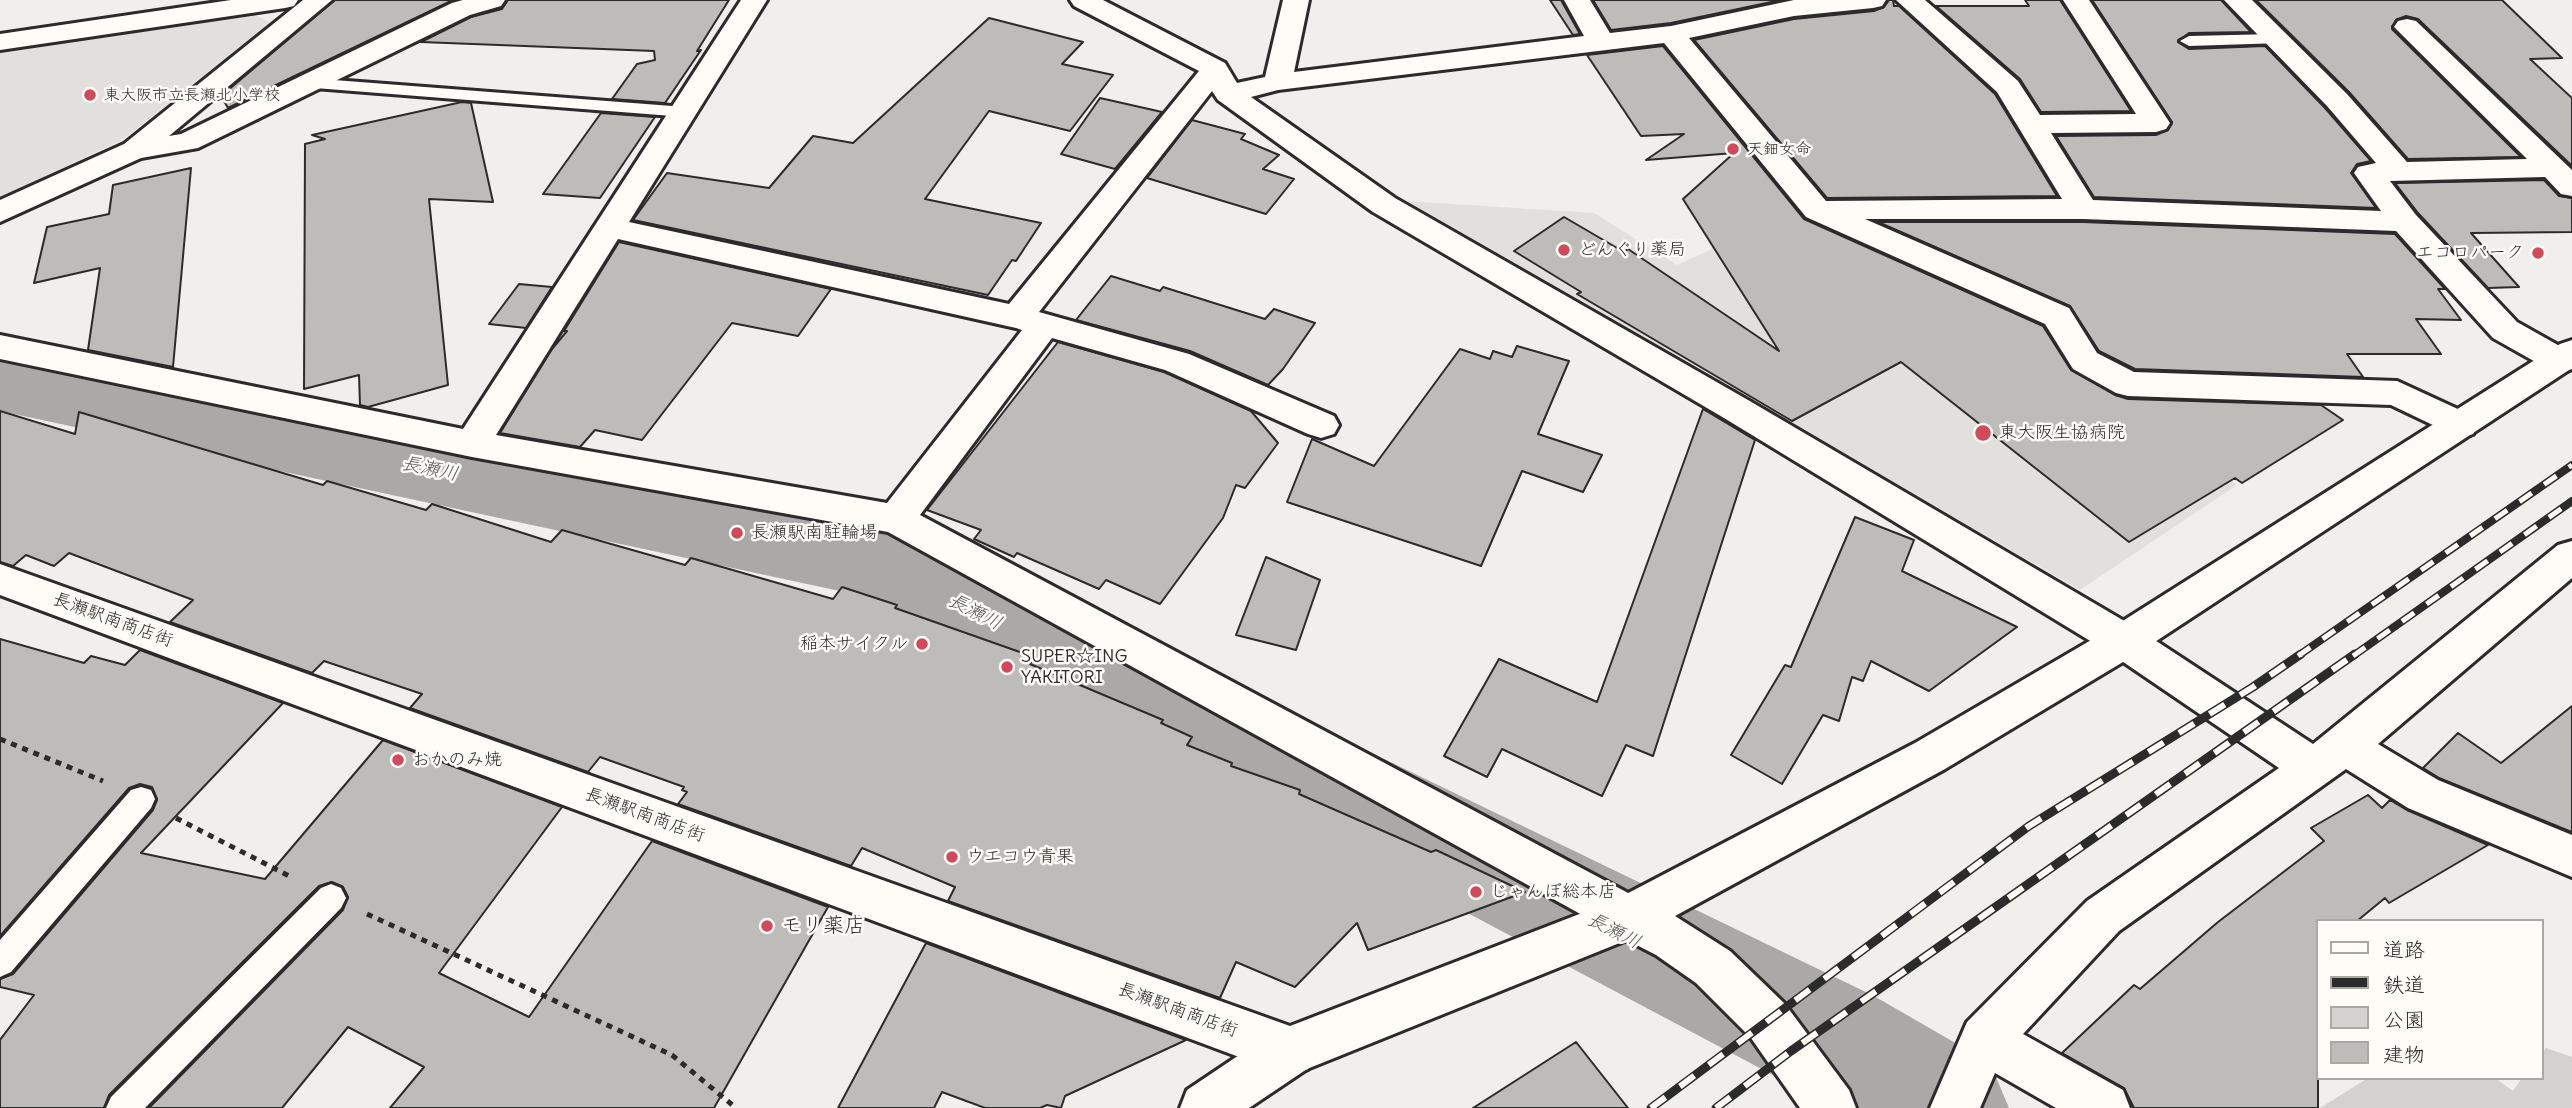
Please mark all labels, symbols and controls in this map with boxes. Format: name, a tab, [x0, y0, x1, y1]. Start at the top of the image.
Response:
place label: 東大阪市立長瀬北小学校	[104, 85, 280, 105]
marker: 東大阪市立長瀬北小学校	[82, 87, 98, 103]
place label: 天鈿女命	[1747, 139, 1811, 159]
marker: 天鈿女命	[1725, 141, 1741, 157]
place label: どんぐり薬局	[1578, 239, 1686, 261]
marker: どんぐり薬局	[1556, 242, 1572, 258]
place label: エコロパーク	[2416, 242, 2524, 264]
marker: エコロパーク	[2530, 245, 2546, 261]
place label: 東大阪生協病院	[1999, 422, 2125, 444]
marker: 東大阪生協病院	[1973, 423, 1993, 443]
water label: 長瀬川	[400, 452, 460, 486]
place label: 長瀬駅南駐輪場	[751, 522, 877, 544]
marker: 長瀬駅南駐輪場	[729, 525, 745, 541]
street label: 長瀬駅南商店街	[50, 588, 176, 652]
water label: 長瀬川	[944, 589, 1006, 635]
place label: 稲本サイクル	[800, 633, 908, 655]
marker: 稲本サイクル	[914, 636, 930, 652]
place label: SUPER☆ING YAKITORI	[1021, 646, 1127, 688]
marker: SUPER☆ING YAKITORI	[999, 659, 1015, 675]
place label: おかのみ焼	[412, 749, 502, 771]
marker: おかのみ焼	[390, 752, 406, 768]
street label: 長瀬駅南商店街	[582, 783, 708, 847]
place label: ウエコウ青果	[966, 846, 1074, 868]
marker: ウエコウ青果	[944, 849, 960, 865]
place label: じゃんぼ総本店	[1490, 881, 1616, 903]
marker: じゃんぼ総本店	[1468, 884, 1484, 900]
water label: 長瀬川	[1583, 908, 1645, 954]
place label: モリ薬店	[781, 913, 865, 939]
marker: モリ薬店	[759, 918, 775, 934]
legend	[2316, 919, 2544, 1080]
text: 道路	[2383, 936, 2425, 963]
text: 鉄道	[2383, 971, 2425, 998]
street label: 長瀬駅南商店街	[1115, 978, 1241, 1042]
text: 公園	[2383, 1006, 2425, 1033]
text: 建物	[2383, 1041, 2425, 1068]

